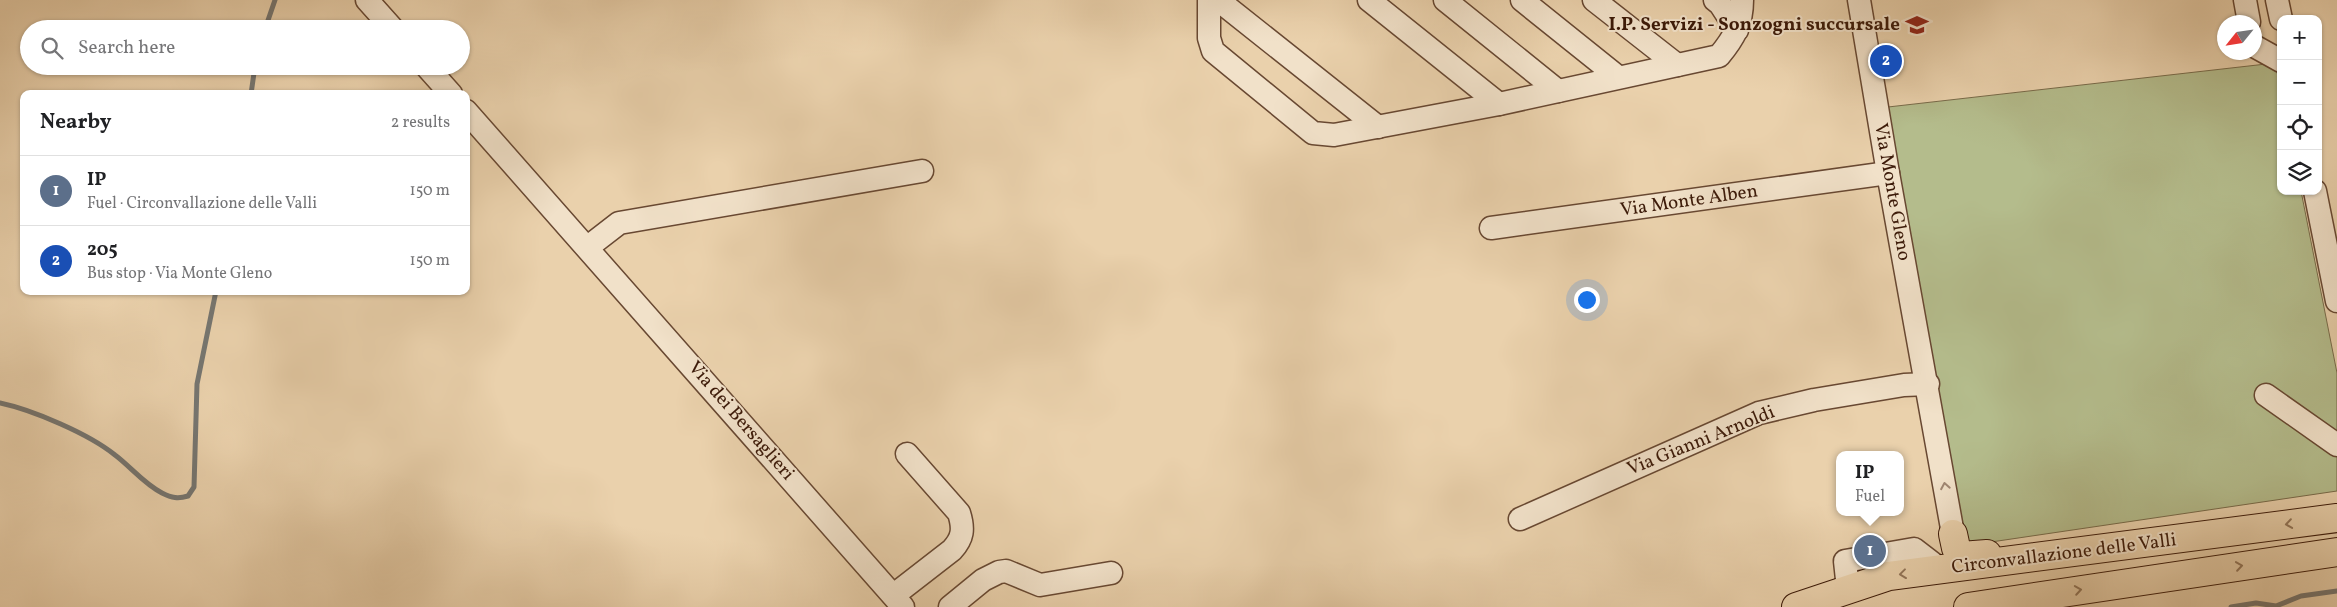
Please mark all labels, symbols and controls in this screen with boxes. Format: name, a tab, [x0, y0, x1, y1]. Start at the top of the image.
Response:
place label: I.P. Servizi - Sonzogni succursale	[1608, 12, 1900, 38]
school or university icon: I.P. Servizi - Sonzogni succursale	[1904, 12, 1930, 38]
north arrow	[2217, 15, 2262, 60]
map controls	[2277, 15, 2322, 195]
button: +	[2277, 15, 2322, 60]
search box	[20, 20, 470, 75]
icon: search	[38, 34, 66, 62]
text: Search here	[78, 35, 175, 61]
pin: 2	[1870, 42, 1902, 80]
button: −	[2277, 60, 2322, 105]
button: locate	[2277, 105, 2322, 150]
text: Nearby	[40, 108, 111, 137]
text: 2 results	[391, 112, 450, 134]
street label: Via Monte Gleno	[1867, 121, 1917, 263]
button: layers	[2277, 150, 2322, 195]
text: IP	[87, 167, 106, 193]
street label: Via Monte Alben	[1618, 178, 1760, 224]
text: 1	[53, 180, 59, 202]
text: 150 m	[409, 180, 450, 202]
text: Fuel · Circonvallazione delle Valli	[87, 193, 317, 215]
text: 205	[87, 237, 118, 263]
text: 2	[52, 250, 60, 272]
text: 150 m	[409, 250, 450, 272]
text: Bus stop · Via Monte Gleno	[87, 263, 272, 285]
your location	[1574, 287, 1600, 313]
street label: Via dei Bersaglieri	[682, 356, 800, 487]
street label: Via Gianni Arnoldi	[1623, 399, 1779, 482]
popup	[1836, 451, 1904, 516]
text: IP	[1855, 460, 1874, 486]
one-way arrow	[1940, 482, 1951, 490]
text: Fuel	[1855, 486, 1885, 508]
one-way arrow	[2284, 519, 2293, 529]
street label: Circonvallazione delle Valli	[1950, 527, 2178, 581]
pin: 1	[1854, 532, 1886, 570]
one-way arrow	[2235, 561, 2243, 572]
one-way arrow	[1898, 568, 1906, 579]
one-way arrow	[2075, 585, 2083, 596]

